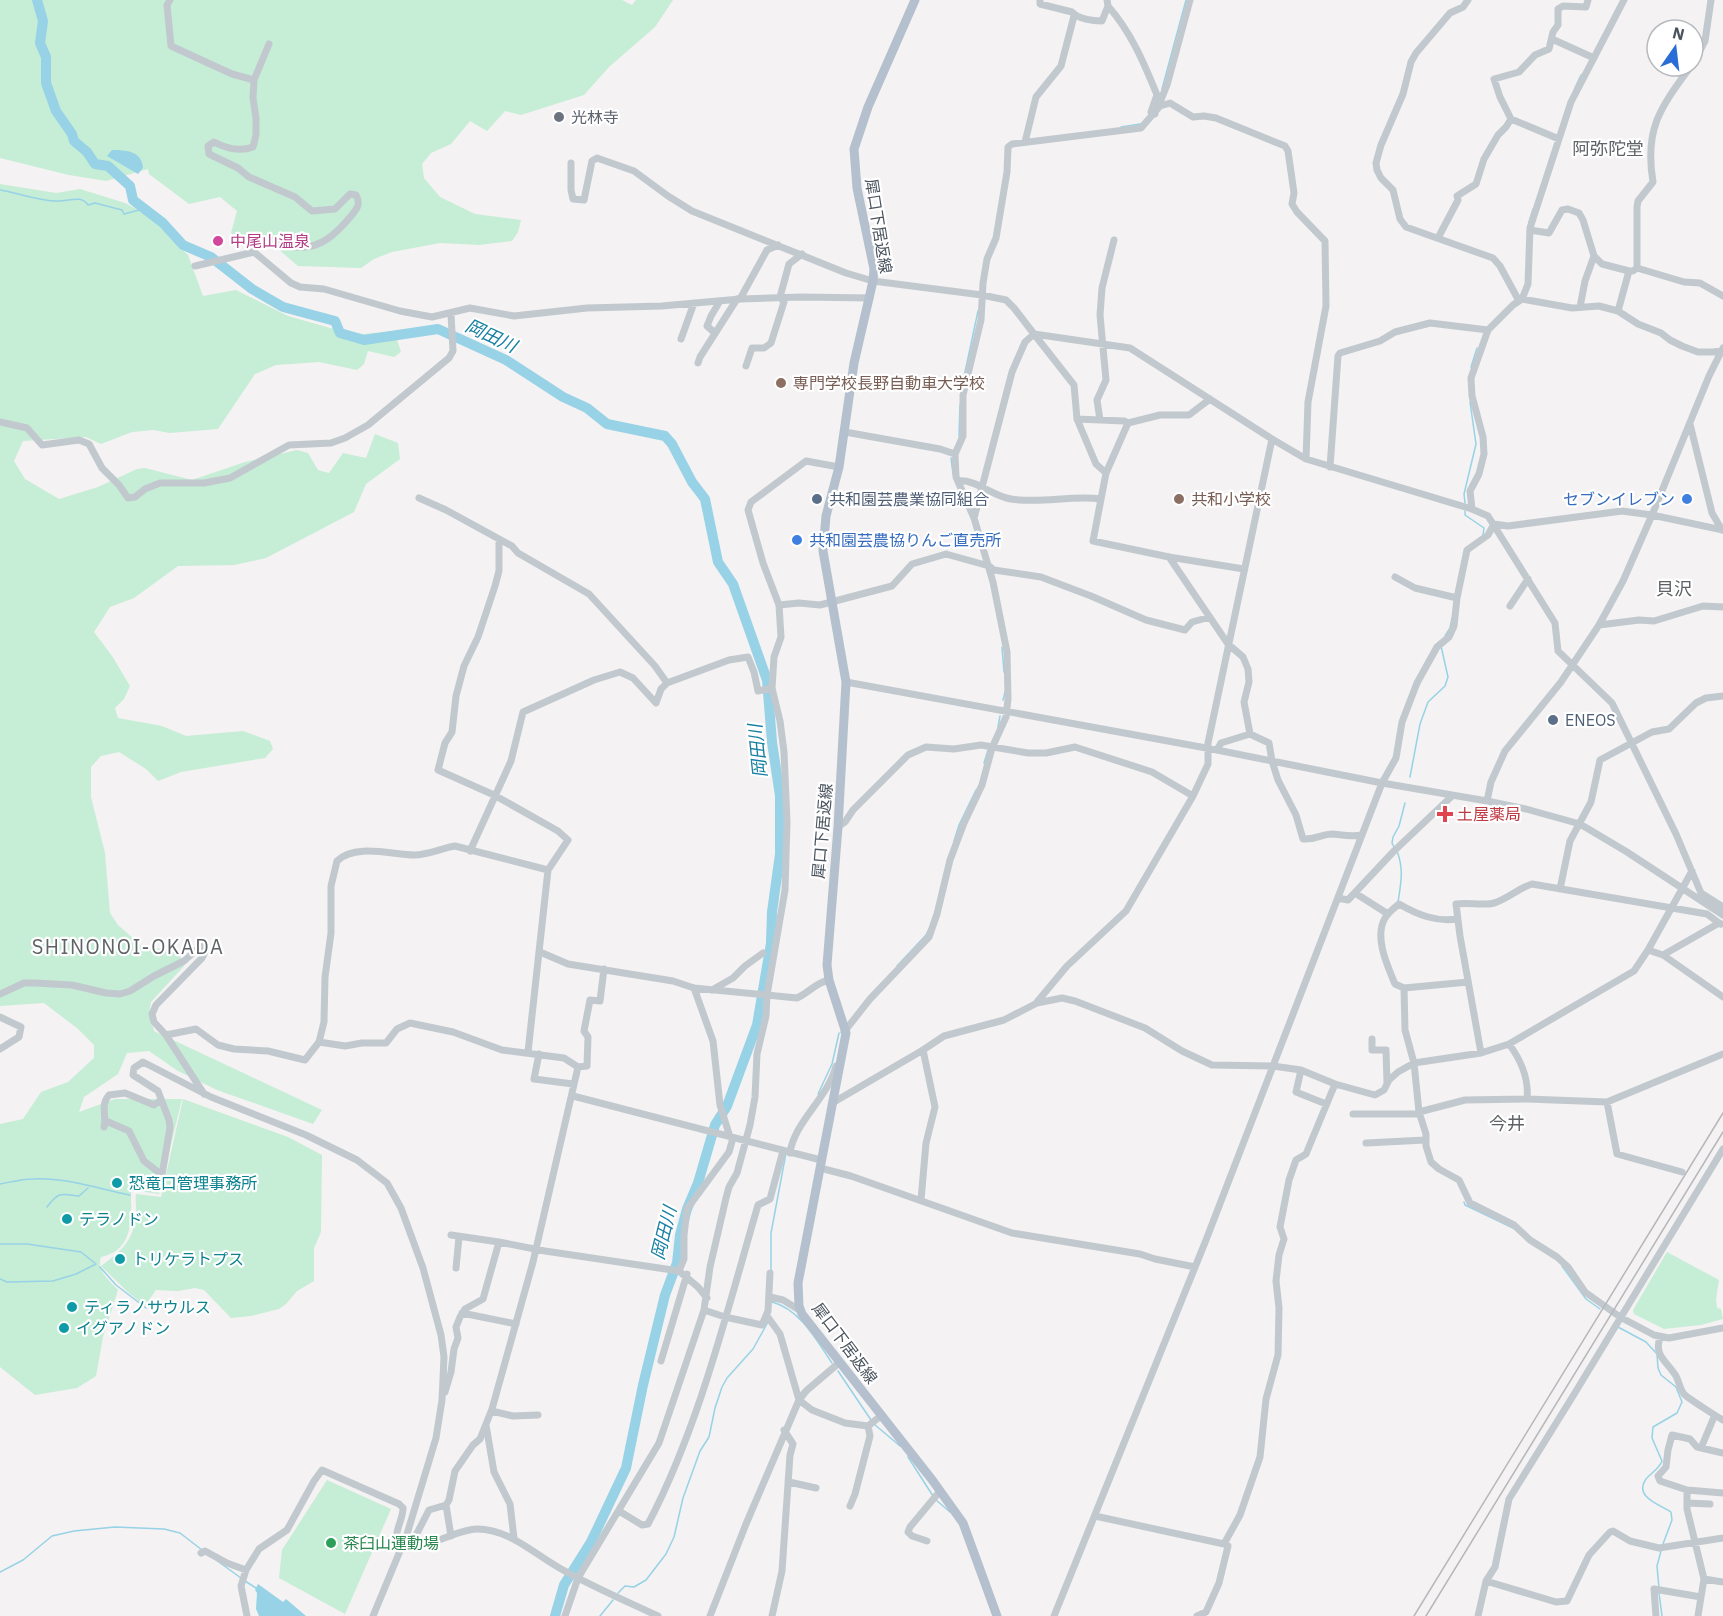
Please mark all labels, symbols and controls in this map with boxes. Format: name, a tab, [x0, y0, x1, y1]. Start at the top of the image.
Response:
north arrow	[1645, 18, 1705, 78]
text: N	[1671, 22, 1687, 45]
place label: 光林寺	[571, 107, 619, 127]
marker: 光林寺	[552, 110, 566, 124]
district label: 阿弥陀堂	[1572, 137, 1644, 160]
street label: 犀口下居返線	[862, 177, 896, 275]
place label: 中尾山温泉	[230, 231, 310, 251]
marker: 中尾山温泉	[211, 234, 225, 248]
water label: 岡田川	[462, 314, 522, 358]
place label: 専門学校長野自動車大学校	[793, 373, 985, 393]
marker: 専門学校長野自動車大学校	[774, 376, 788, 390]
place label: 共和園芸農業協同組合	[829, 489, 989, 509]
place label: 共和小学校	[1191, 489, 1271, 509]
place label: セブンイレブン	[1563, 489, 1675, 509]
marker: 共和園芸農業協同組合	[810, 492, 824, 506]
marker: 共和小学校	[1172, 492, 1186, 506]
marker: セブンイレブン	[1680, 492, 1694, 506]
place label: 共和園芸農協りんご直売所	[809, 530, 1001, 550]
marker: 共和園芸農協りんご直売所	[790, 533, 804, 547]
district label: 貝沢	[1656, 577, 1692, 600]
place label: ENEOS	[1565, 710, 1616, 730]
marker: ENEOS	[1546, 713, 1560, 727]
water label: 岡田川	[743, 721, 772, 779]
street label: 犀口下居返線	[808, 782, 836, 880]
place label: 土屋薬局	[1457, 804, 1521, 824]
marker: 土屋薬局	[1438, 807, 1452, 821]
district label: SHINONOI-OKADA	[32, 933, 224, 960]
district label: 今井	[1489, 1112, 1525, 1135]
place label: 恐竜口管理事務所	[129, 1173, 257, 1193]
marker: 恐竜口管理事務所	[110, 1176, 124, 1190]
water label: 岡田川	[646, 1202, 682, 1262]
place label: テラノドン	[79, 1209, 159, 1229]
marker: テラノドン	[60, 1212, 74, 1226]
place label: トリケラトプス	[132, 1249, 244, 1269]
marker: トリケラトプス	[113, 1252, 127, 1266]
place label: ティラノサウルス	[84, 1297, 211, 1317]
street label: 犀口下居返線	[808, 1299, 882, 1387]
marker: ティラノサウルス	[65, 1300, 79, 1314]
place label: イグアノドン	[76, 1318, 170, 1338]
marker: イグアノドン	[57, 1321, 71, 1335]
place label: 茶臼山運動場	[343, 1533, 439, 1553]
marker: 茶臼山運動場	[324, 1536, 338, 1550]

